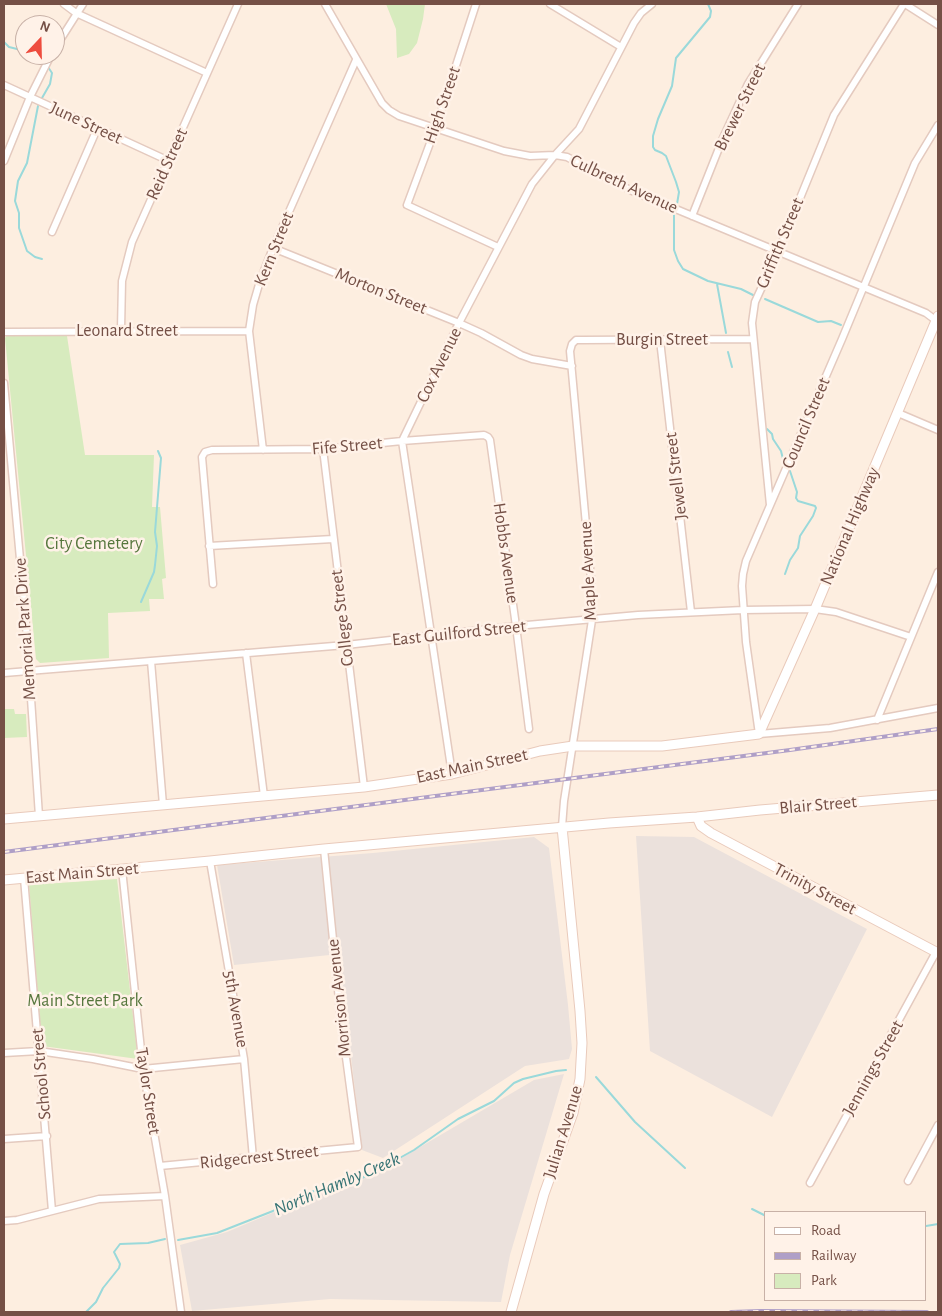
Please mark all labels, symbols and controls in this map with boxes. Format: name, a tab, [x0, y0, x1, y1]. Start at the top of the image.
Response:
north arrow	[15, 15, 65, 65]
text: N	[38, 19, 52, 35]
street label: Brewer Street	[709, 60, 771, 154]
street label: High Street	[419, 64, 465, 146]
street label: June Street	[46, 97, 126, 149]
street label: Reid Street	[142, 125, 192, 203]
street label: Culbreth Avenue	[567, 150, 681, 218]
street label: Griffith Street	[751, 194, 809, 292]
street label: Kern Street	[249, 209, 299, 289]
street label: Morton Street	[332, 263, 430, 319]
street label: Leonard Street	[76, 320, 178, 342]
street label: Cox Avenue	[412, 324, 466, 406]
street label: Burgin Street	[616, 329, 708, 351]
street label: Council Street	[777, 374, 835, 472]
street label: Jewell Street	[660, 431, 692, 521]
street label: Fife Street	[311, 432, 383, 460]
street label: National Highway	[815, 464, 885, 588]
street label: Hobbs Avenue	[488, 501, 524, 605]
street label: Maple Avenue	[575, 521, 601, 621]
park label: City Cemetery	[45, 533, 143, 555]
street label: Memorial Park Drive	[9, 557, 41, 701]
street label: College Street	[325, 568, 359, 668]
street label: East Guilford Street	[391, 615, 527, 651]
street label: East Main Street	[414, 744, 530, 788]
street label: Blair Street	[778, 791, 858, 819]
street label: East Main Street	[25, 857, 139, 889]
street label: Trinity Street	[770, 858, 860, 920]
street label: Morrison Avenue	[322, 938, 356, 1058]
street label: 5th Avenue	[219, 969, 253, 1049]
park label: Main Street Park	[27, 990, 143, 1012]
street label: Jennings Street	[838, 1016, 908, 1120]
street label: School Street	[26, 1027, 56, 1121]
street label: Taylor Street	[130, 1046, 166, 1136]
street label: Julian Avenue	[539, 1083, 587, 1181]
street label: Ridgecrest Street	[199, 1140, 319, 1174]
water label: North Hamby Creek	[270, 1147, 404, 1221]
legend	[764, 1211, 927, 1301]
text: Road	[811, 1223, 841, 1238]
text: Railway	[811, 1248, 856, 1263]
text: Park	[811, 1273, 837, 1288]

